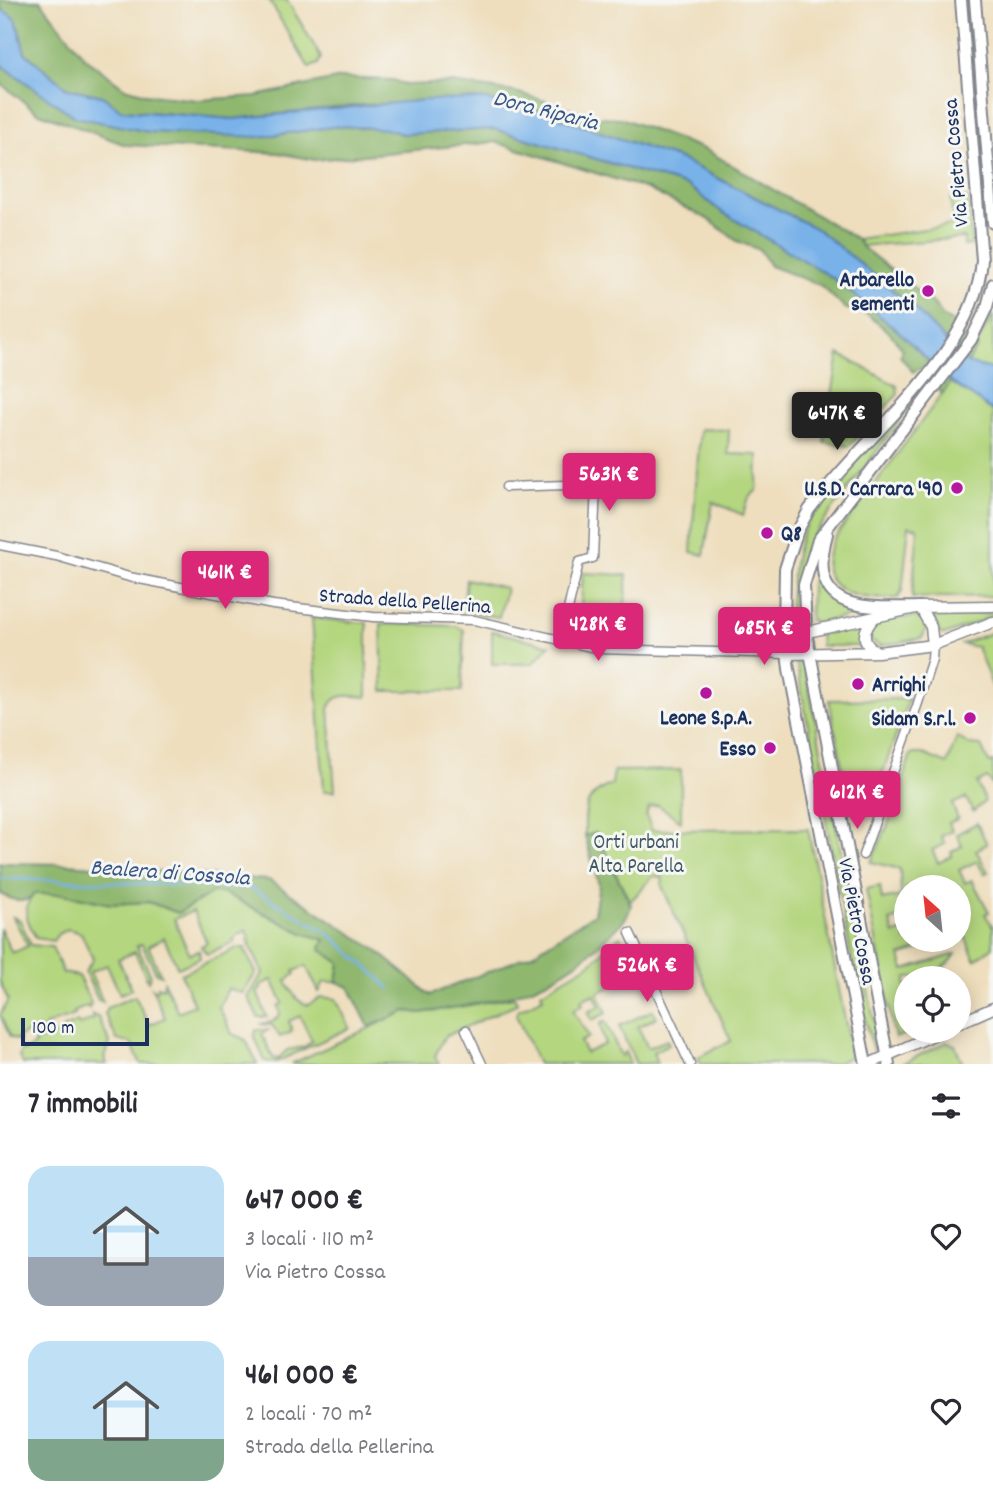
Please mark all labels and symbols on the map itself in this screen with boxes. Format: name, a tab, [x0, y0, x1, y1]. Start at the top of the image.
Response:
water label: Dora Riparia	[489, 83, 602, 142]
street label: Via Pietro Cossa	[937, 96, 979, 228]
place label: Arbarello sementi	[839, 267, 914, 321]
marker: Arbarello sementi	[920, 283, 936, 299]
pin: 647K €	[780, 392, 894, 452]
pin: 563K €	[552, 454, 666, 513]
place label: U.S.D. Carrara '90	[804, 476, 943, 506]
marker: U.S.D. Carrara '90	[949, 480, 965, 496]
place label: Q8	[781, 521, 802, 551]
marker: Q8	[759, 525, 775, 541]
pin: 461K €	[168, 552, 282, 611]
street label: Strada della Pellerina	[318, 582, 493, 624]
pin: 428K €	[541, 604, 655, 663]
pin: 685K €	[707, 608, 821, 667]
place label: Arrighi	[872, 672, 926, 702]
marker: Arrighi	[850, 676, 866, 692]
marker: Leone S.p.A.	[698, 685, 714, 701]
place label: Leone S.p.A.	[660, 705, 752, 735]
place label: Sidam S.r.l.	[871, 706, 956, 736]
marker: Sidam S.r.l.	[962, 710, 978, 726]
place label: Esso	[719, 736, 756, 766]
marker: Esso	[762, 740, 778, 756]
pin: 612K €	[800, 772, 914, 831]
park label: Orti urbani Alta Parella	[588, 829, 685, 883]
water label: Bealera di Cossola	[89, 852, 252, 897]
street label: Via Pietro Cossa	[828, 856, 882, 988]
north arrow	[894, 875, 971, 952]
pin: 526K €	[590, 944, 704, 1004]
scale bar	[21, 1015, 149, 1047]

